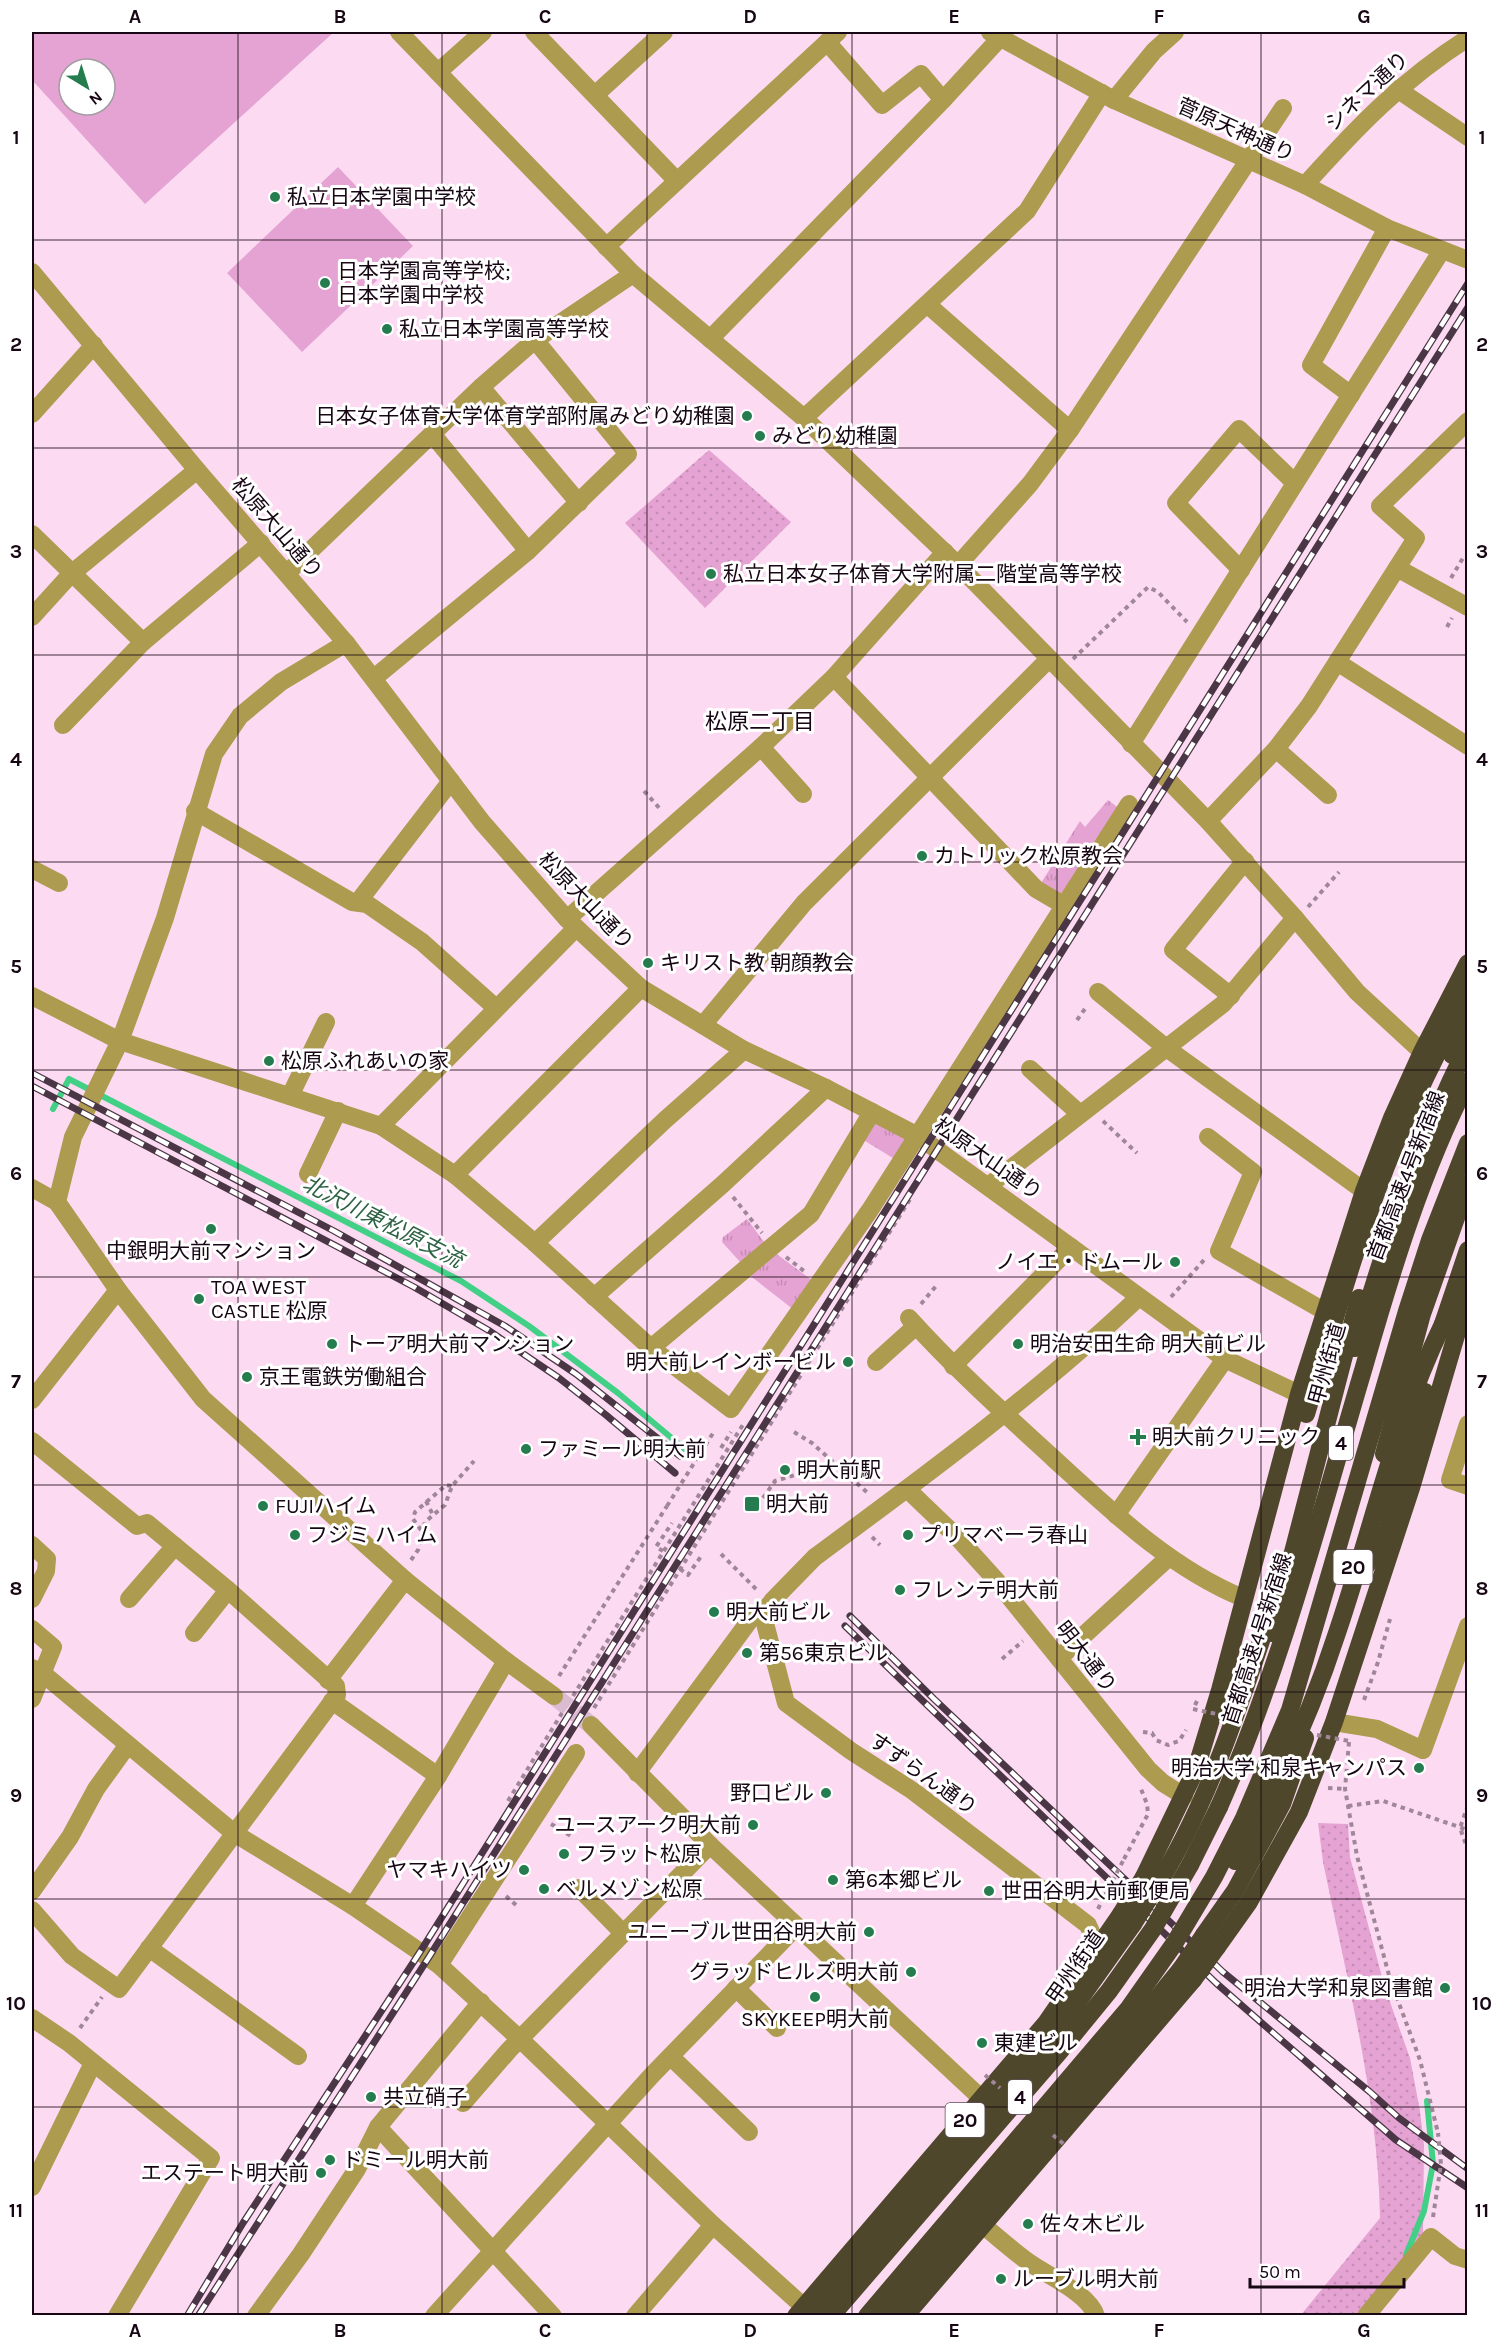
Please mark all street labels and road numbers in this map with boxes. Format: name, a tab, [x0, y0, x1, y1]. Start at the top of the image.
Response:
street label: シネマ通り	[1320, 46, 1414, 136]
street label: 菅原天神通り	[1174, 93, 1298, 167]
street label: 松原大山通り	[227, 473, 327, 583]
street label: 松原大山通り	[534, 847, 638, 955]
street label: 首都高速4号新宿線	[1363, 1088, 1449, 1264]
street label: 松原大山通り	[930, 1113, 1046, 1205]
street label: 甲州街道	[1304, 1320, 1350, 1408]
road number: 4	[1329, 1426, 1353, 1460]
street label: 首都高速4号新宿線	[1218, 1550, 1296, 1728]
road number: 20	[1334, 1550, 1372, 1584]
street label: 明大通り	[1051, 1617, 1121, 1697]
street label: すずらん通り	[865, 1728, 981, 1820]
street label: 甲州街道	[1041, 1926, 1109, 2008]
road number: 4	[1008, 2080, 1032, 2114]
road number: 20	[946, 2103, 984, 2137]

